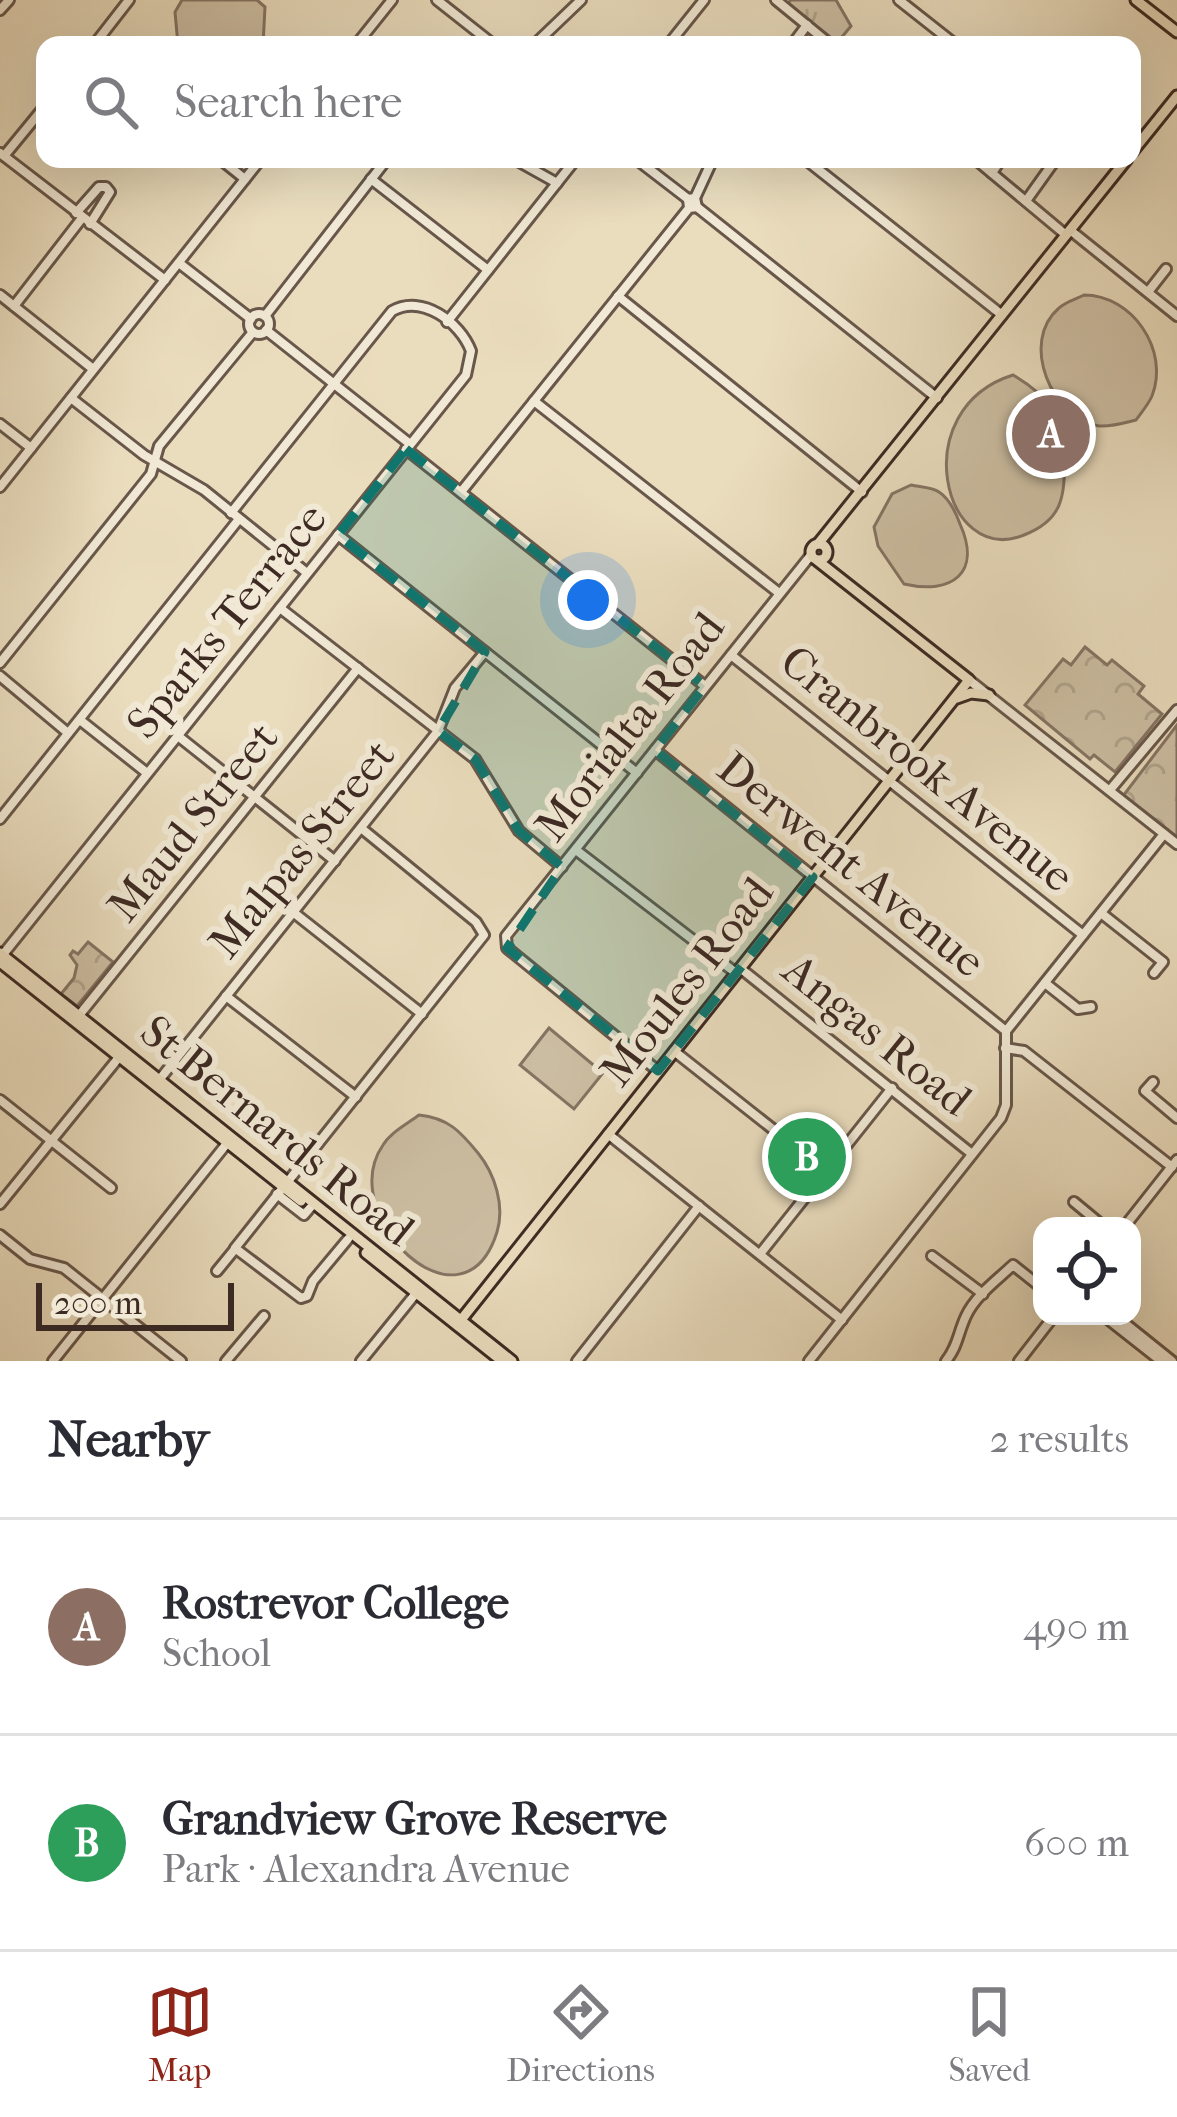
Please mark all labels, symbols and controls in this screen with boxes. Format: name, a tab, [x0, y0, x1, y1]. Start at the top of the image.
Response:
search box	[36, 36, 1141, 168]
icon: search	[78, 69, 144, 135]
text: Search here	[174, 76, 402, 129]
pin: A	[1012, 389, 1090, 479]
street label: Sparks Terrace	[116, 493, 338, 749]
your location	[558, 570, 618, 630]
street label: Morialta Road	[524, 602, 736, 852]
street label: Cranbrook Avenue	[770, 635, 1084, 903]
street label: Maud Street	[97, 712, 289, 932]
street label: Malpas Street	[198, 729, 406, 969]
street label: Derwent Avenue	[707, 741, 995, 989]
street label: Moules Road	[589, 867, 785, 1097]
street label: Angas Road	[771, 942, 982, 1127]
street label: St Bernards Road	[130, 1005, 425, 1258]
pin: B	[768, 1112, 846, 1202]
map controls	[1033, 1217, 1141, 1325]
button: locate	[1033, 1217, 1141, 1325]
scale bar	[36, 1277, 234, 1330]
text: 200 m	[54, 1284, 142, 1323]
text: Nearby	[48, 1409, 209, 1469]
text: 2 results	[990, 1416, 1129, 1462]
text: Rostrevor College	[162, 1577, 509, 1630]
text: A	[74, 1604, 100, 1650]
text: 490 m	[1023, 1604, 1129, 1650]
text: School	[162, 1630, 271, 1676]
text: Grandview Grove Reserve	[162, 1793, 667, 1846]
text: B	[74, 1820, 100, 1866]
text: 600 m	[1024, 1820, 1129, 1866]
text: Park · Alexandra Avenue	[162, 1846, 570, 1892]
tab: Map	[147, 1979, 213, 2090]
tab: Directions	[506, 1979, 655, 2090]
tab: Saved	[948, 1979, 1030, 2090]

